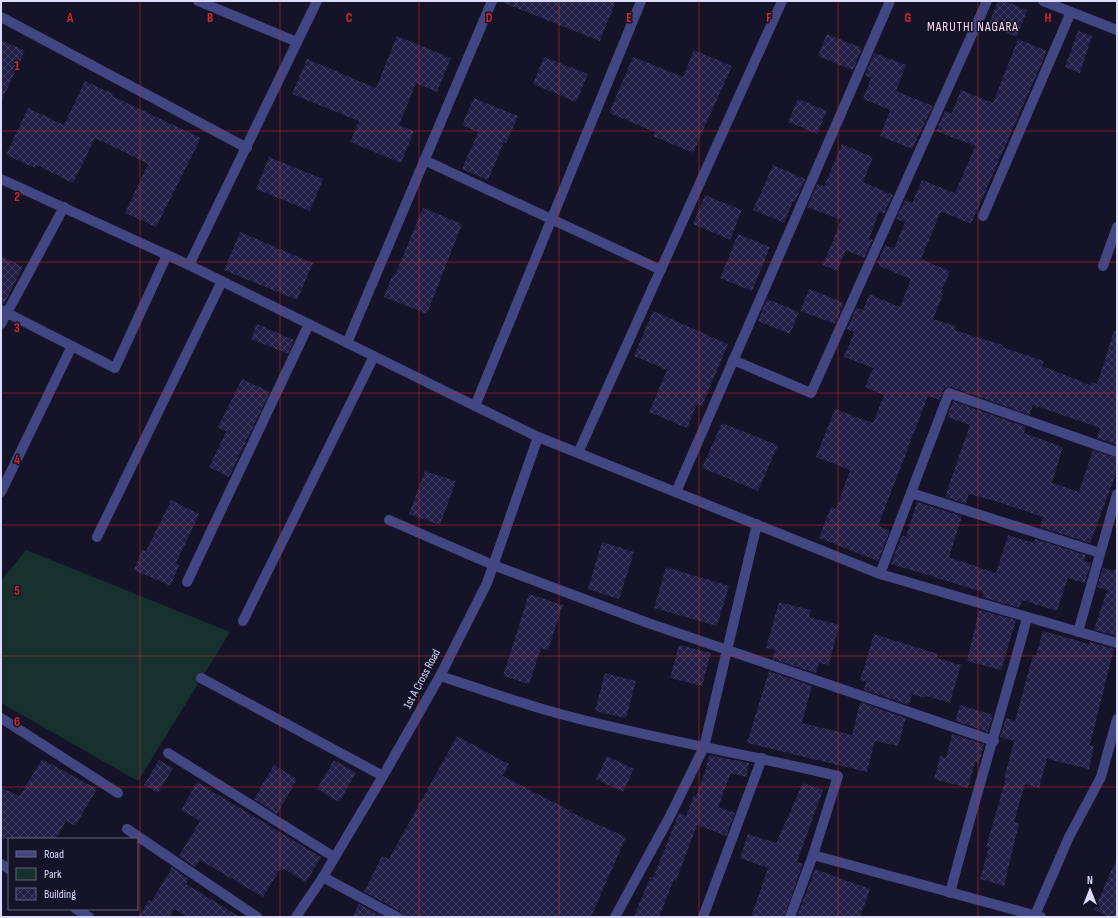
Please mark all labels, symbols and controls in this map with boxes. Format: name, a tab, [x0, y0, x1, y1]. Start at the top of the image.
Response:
text: A	[66, 10, 74, 26]
text: B	[207, 10, 213, 26]
text: C	[346, 10, 353, 26]
text: D	[486, 10, 493, 26]
text: E	[626, 10, 632, 26]
text: F	[766, 10, 772, 26]
text: G	[905, 10, 912, 26]
text: H	[1045, 10, 1052, 26]
district label: MARUTHI NAGARA	[927, 19, 1019, 35]
text: 1	[14, 58, 20, 74]
text: 2	[14, 189, 20, 205]
text: 3	[14, 320, 20, 336]
text: 4	[14, 452, 20, 468]
text: 5	[14, 583, 20, 599]
street label: 1st A Cross Road	[400, 647, 444, 711]
text: 6	[14, 714, 20, 730]
legend	[8, 838, 138, 910]
text: Road	[44, 847, 64, 862]
text: Park	[44, 867, 62, 882]
north arrow	[1070, 870, 1110, 910]
text: N	[1087, 874, 1093, 887]
text: Building	[44, 887, 76, 902]

